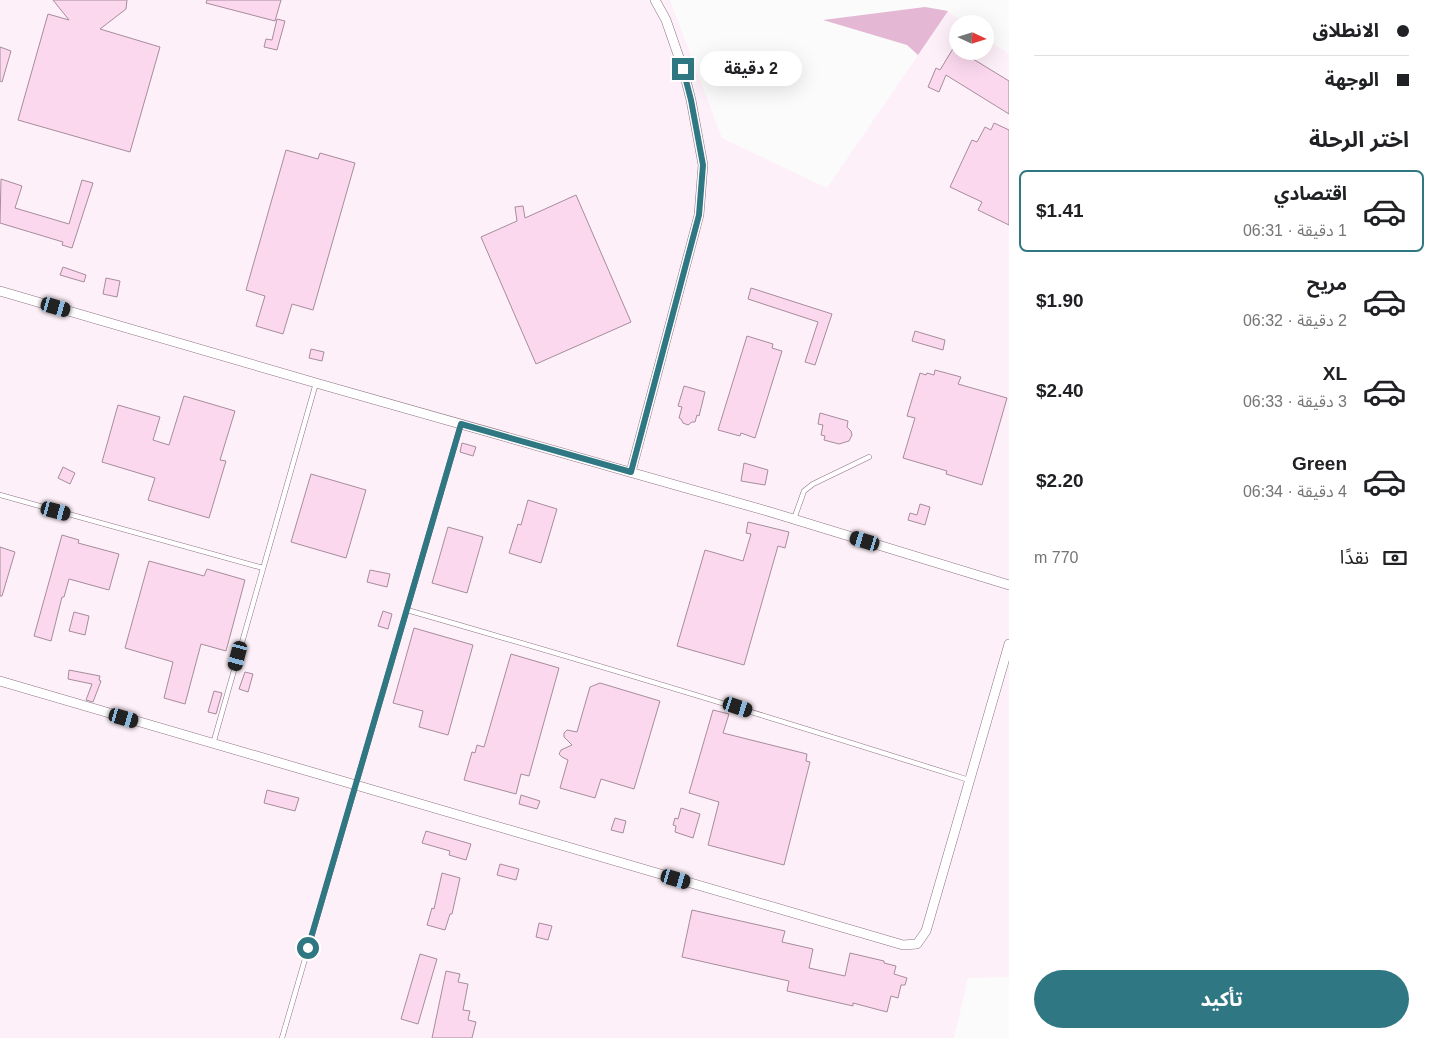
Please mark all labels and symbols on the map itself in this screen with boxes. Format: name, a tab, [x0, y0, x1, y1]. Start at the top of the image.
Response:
north arrow	[949, 15, 994, 60]
callout: 2 دقيقة	[700, 52, 803, 86]
route end	[672, 58, 694, 80]
car	[39, 296, 72, 318]
car	[39, 500, 72, 522]
car	[848, 529, 881, 553]
car	[226, 640, 249, 672]
car	[721, 695, 754, 719]
car	[107, 707, 140, 729]
car	[659, 868, 692, 890]
route start	[297, 937, 319, 959]

